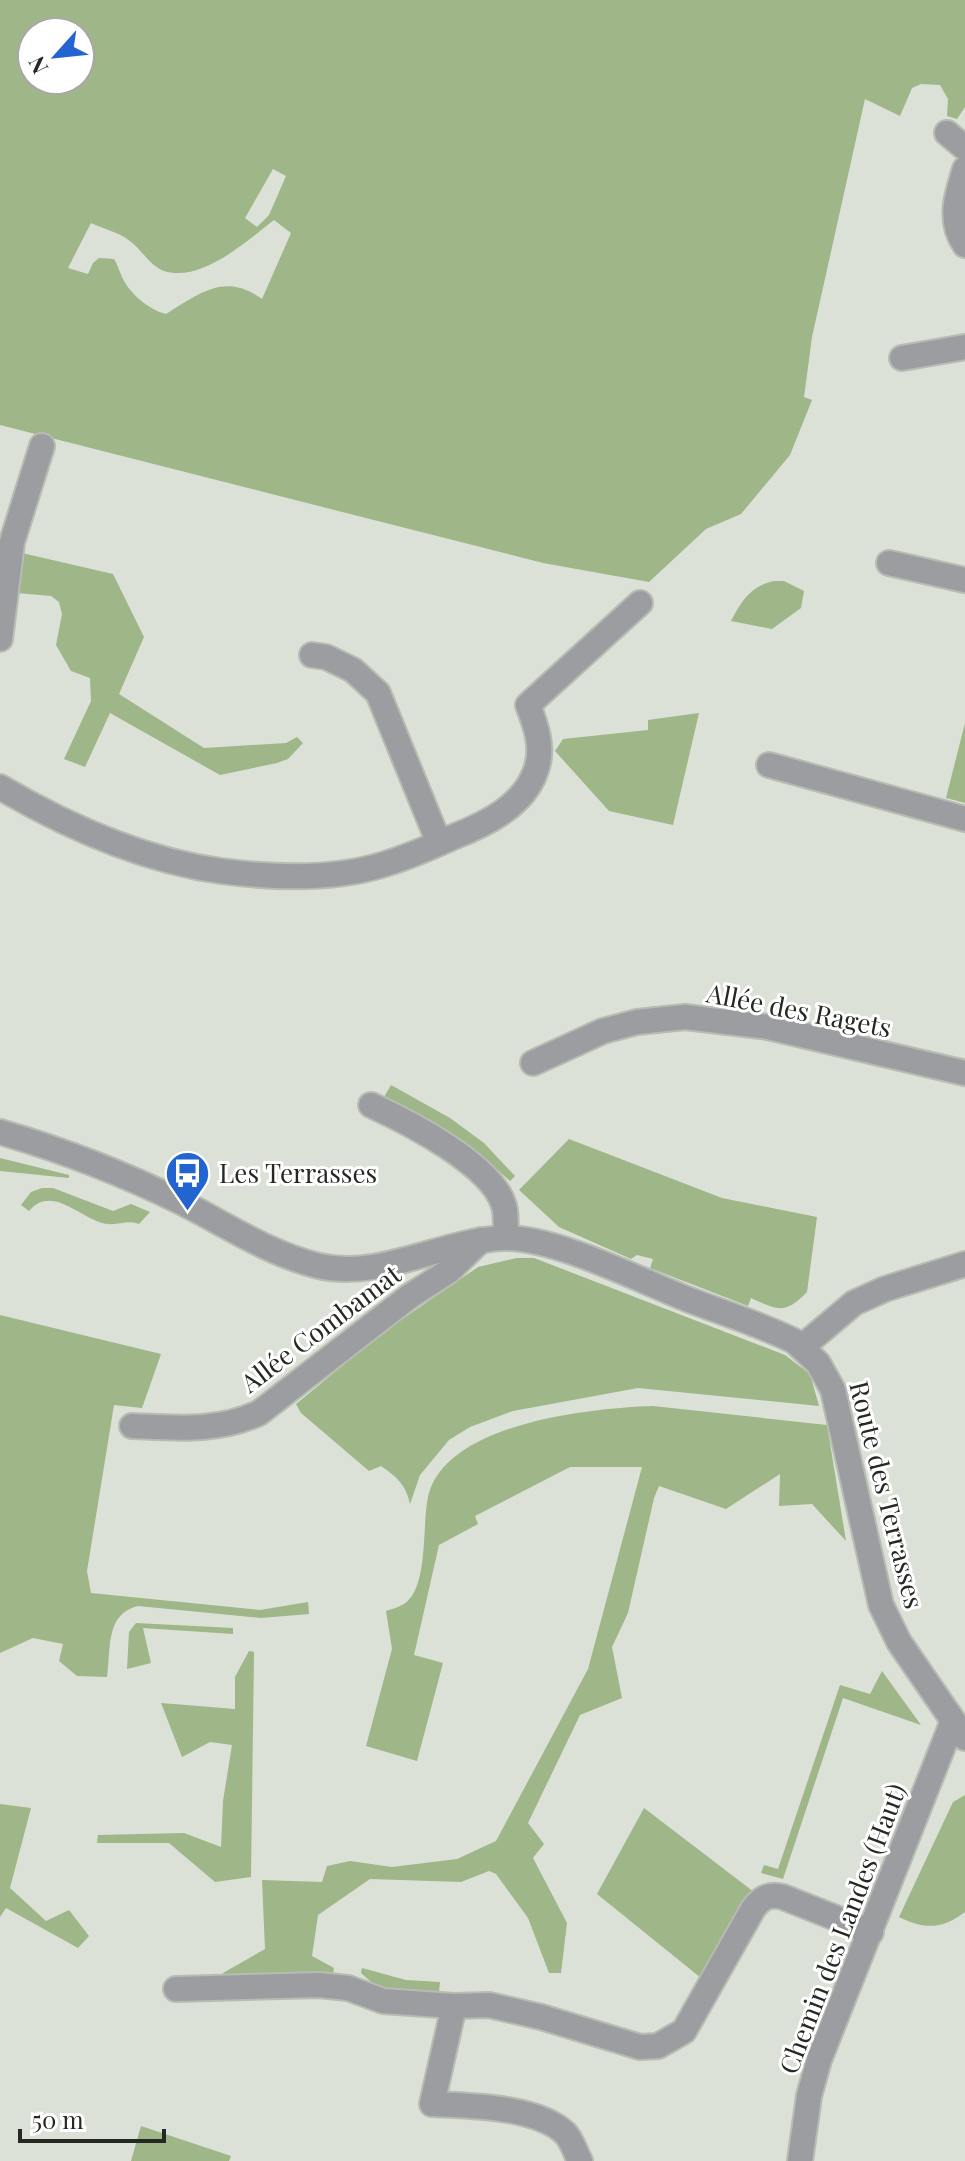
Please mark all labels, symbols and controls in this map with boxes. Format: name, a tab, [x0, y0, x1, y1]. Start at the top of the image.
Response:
north arrow	[16, 16, 96, 96]
text: N	[20, 52, 54, 79]
street label: Allée des Ragets	[703, 974, 895, 1045]
bus stop icon: Les Terrasses	[164, 1150, 212, 1213]
place label: Les Terrasses	[219, 1155, 377, 1190]
street label: Allée Combamat	[232, 1256, 408, 1400]
street label: Route des Terrasses	[842, 1377, 933, 1612]
street label: Chemin des Landes (Haut)	[770, 1778, 913, 2079]
scale bar	[20, 2093, 164, 2143]
text: 50 m	[32, 2103, 84, 2135]

